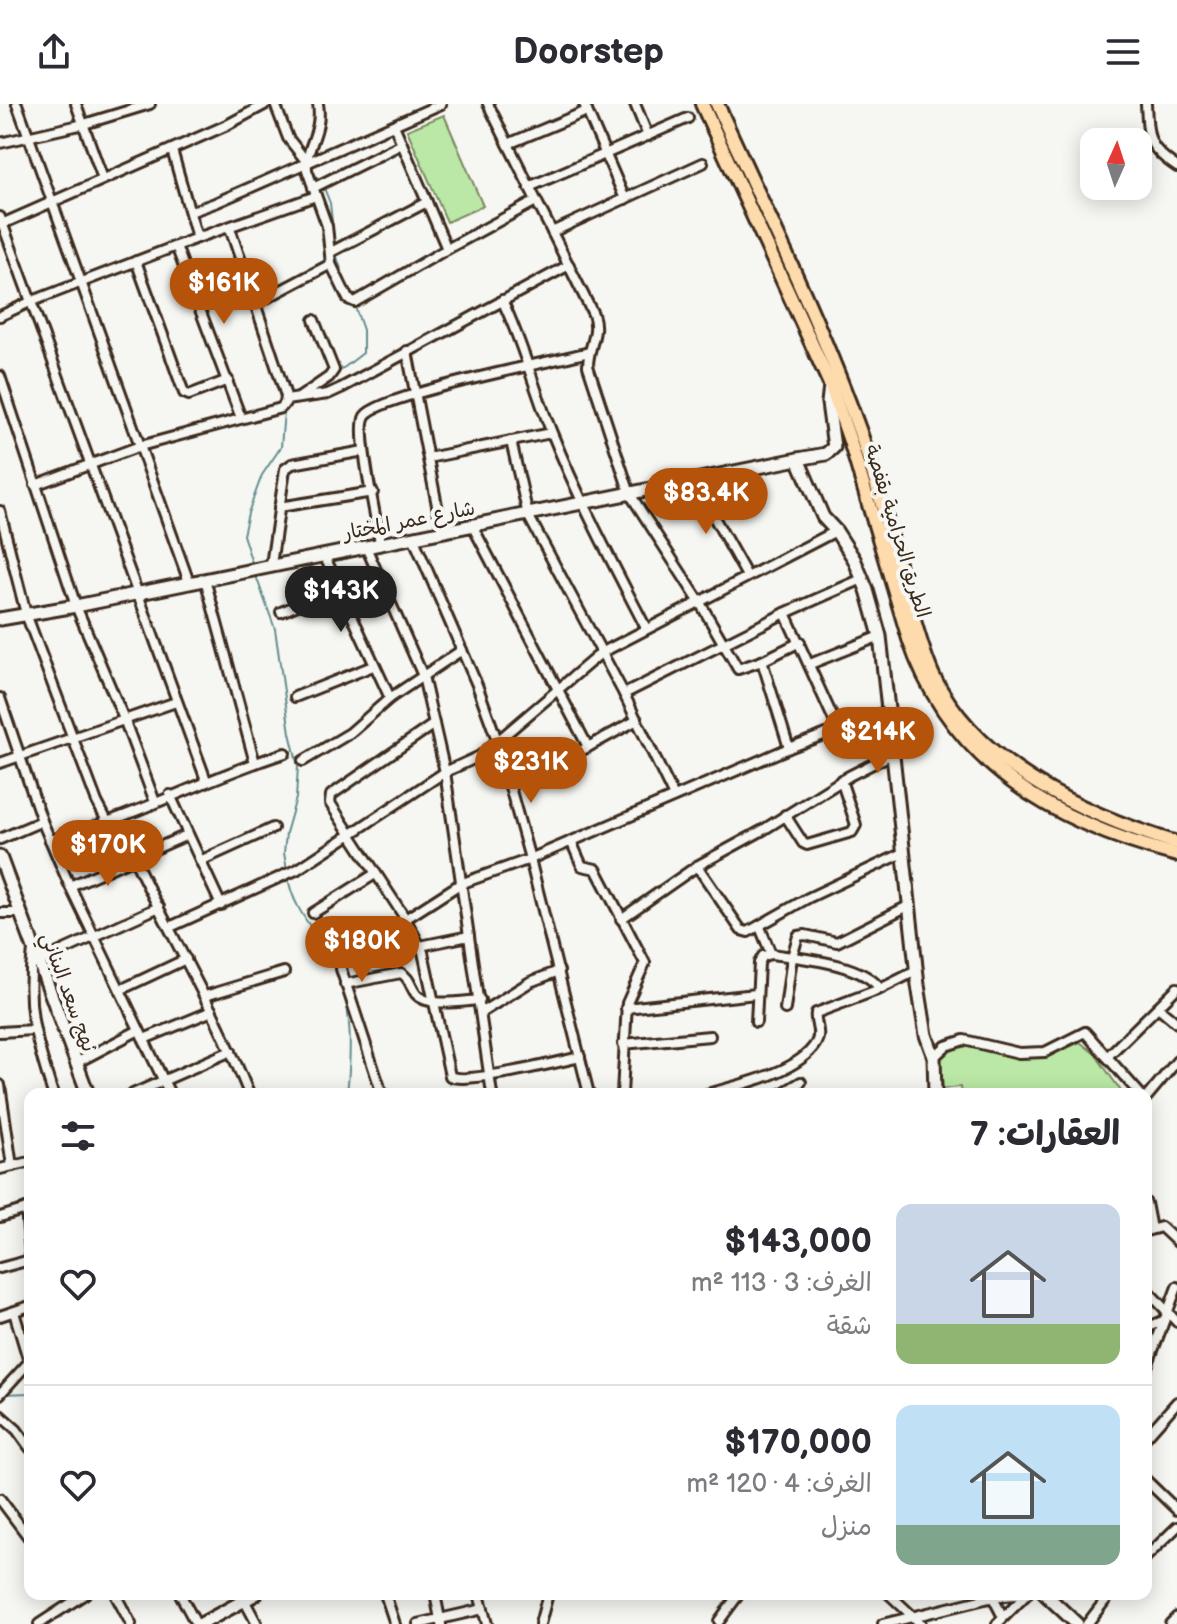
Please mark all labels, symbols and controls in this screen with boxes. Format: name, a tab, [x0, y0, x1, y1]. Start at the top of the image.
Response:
icon: share	[32, 30, 76, 74]
icon: menu	[1101, 30, 1145, 74]
text: Doorstep	[513, 31, 664, 74]
north arrow	[1080, 128, 1152, 200]
map controls	[1080, 128, 1152, 200]
pin: $161K	[168, 258, 280, 326]
text: $161K	[188, 268, 260, 299]
street label: الطريق الحزامية بقفصة	[859, 442, 935, 621]
pin: $83.4K	[641, 468, 771, 536]
text: $83.4K	[663, 478, 749, 509]
street label: شارع عمر المختار	[339, 496, 477, 547]
pin: $143K	[285, 566, 397, 634]
text: $143K	[303, 576, 379, 607]
pin: $214K	[822, 707, 934, 775]
text: $214K	[840, 717, 916, 748]
pin: $231K	[475, 737, 587, 805]
text: $231K	[493, 747, 569, 778]
pin: $170K	[52, 820, 164, 888]
text: $170K	[70, 830, 146, 861]
pin: $180K	[306, 916, 418, 984]
text: $180K	[323, 926, 401, 957]
street label: نهج سعد البناني	[31, 929, 101, 1057]
icon: filters	[56, 1114, 100, 1158]
text: العقارات: 7	[970, 1114, 1120, 1155]
text: $143,000	[724, 1221, 872, 1262]
icon: home	[960, 1236, 1056, 1332]
icon: heart	[56, 1262, 100, 1306]
text: الغرف: 3 · 113 m²	[691, 1268, 872, 1299]
text: شقة	[827, 1311, 872, 1342]
text: $170,000	[724, 1422, 872, 1463]
icon: home	[960, 1437, 1056, 1533]
icon: heart	[56, 1463, 100, 1507]
text: الغرف: 4 · 120 m²	[686, 1469, 872, 1500]
text: منزل	[821, 1512, 872, 1543]

